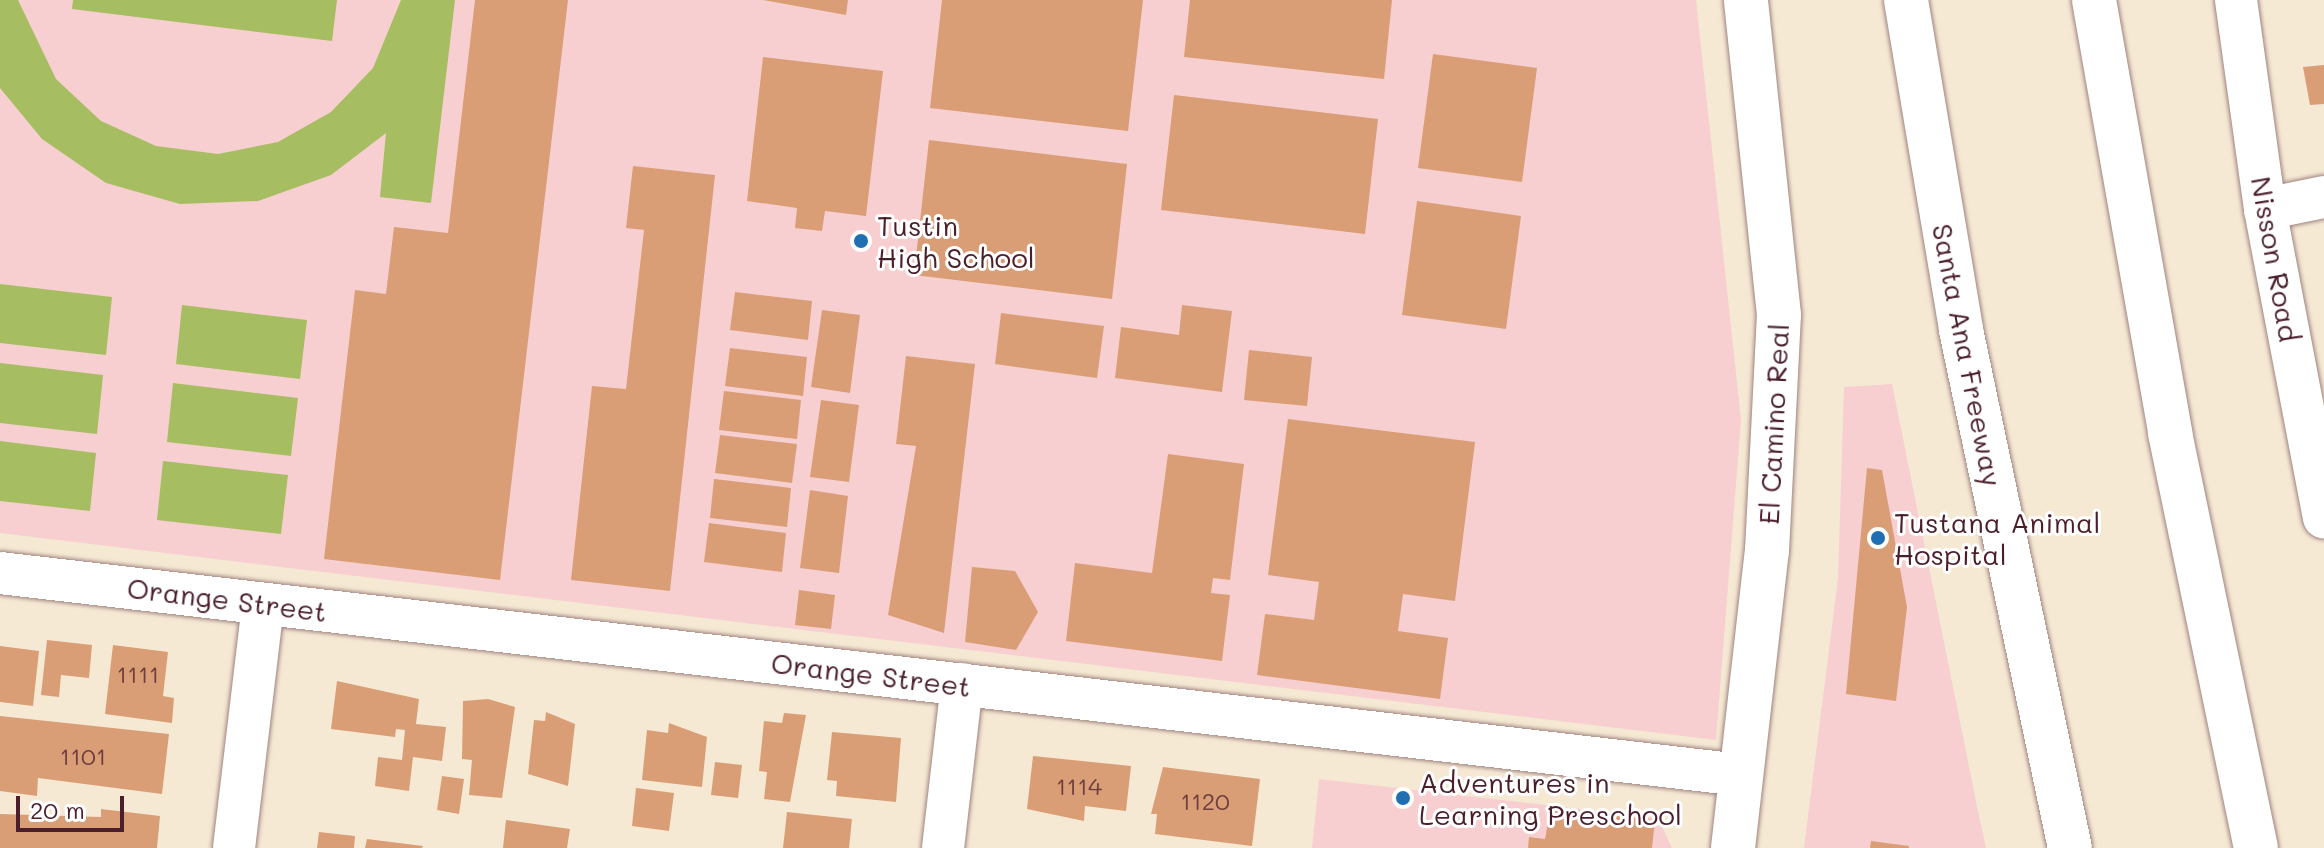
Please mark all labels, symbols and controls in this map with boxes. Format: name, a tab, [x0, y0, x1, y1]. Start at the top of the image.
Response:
street label: Nisson Road	[2245, 174, 2307, 344]
place label: Tustin High School	[877, 208, 1035, 274]
street label: Santa Ana Freeway	[1926, 221, 2010, 489]
marker: Tustin High School	[852, 232, 870, 250]
street label: El Camino Real	[1751, 323, 1795, 525]
place label: Tustana Animal Hospital	[1894, 505, 2100, 571]
marker: Tustana Animal Hospital	[1869, 529, 1887, 547]
street label: Orange Street	[125, 570, 329, 628]
street label: Orange Street	[769, 645, 973, 703]
house number: 1111	[117, 660, 159, 688]
house number: 1101	[60, 742, 106, 770]
place label: Adventures in Learning Preschool	[1419, 765, 1682, 831]
house number: 1114	[1056, 772, 1102, 800]
scale bar	[20, 780, 128, 830]
house number: 1120	[1180, 787, 1230, 815]
marker: Adventures in Learning Preschool	[1394, 789, 1412, 807]
text: 20 m	[30, 794, 85, 825]

